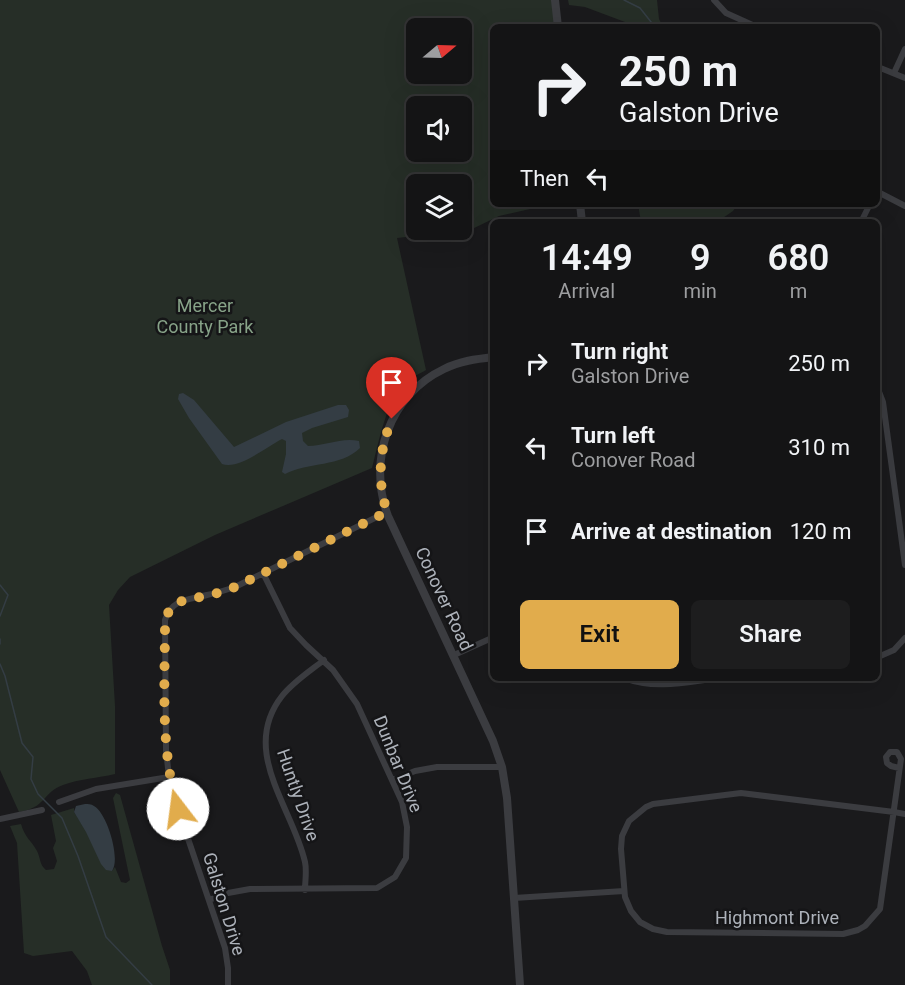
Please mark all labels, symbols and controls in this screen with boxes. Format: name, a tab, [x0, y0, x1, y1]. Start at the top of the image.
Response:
north arrow	[406, 18, 472, 84]
map controls	[406, 18, 472, 240]
text: 250 m	[619, 47, 738, 96]
icon: right	[520, 48, 598, 126]
button: sound	[406, 96, 472, 162]
text: Galston Drive	[619, 97, 779, 129]
icon: left	[581, 162, 614, 195]
text: Then	[520, 166, 569, 191]
button: layers	[406, 174, 472, 240]
text: 14:49	[541, 237, 633, 279]
text: 9	[690, 237, 710, 279]
text: 680	[768, 237, 829, 279]
text: Arrival	[558, 279, 615, 303]
text: min	[683, 279, 717, 303]
text: m	[790, 279, 807, 303]
park label: Mercer County Park	[157, 295, 254, 337]
text: Turn right	[571, 339, 668, 364]
icon: right	[520, 347, 553, 380]
text: 250 m	[788, 351, 850, 376]
pin	[366, 357, 417, 419]
text: Galston Drive	[571, 364, 689, 388]
icon: arrive	[375, 366, 408, 399]
text: Turn left	[571, 423, 655, 448]
icon: left	[520, 431, 553, 464]
text: 310 m	[788, 435, 850, 460]
text: Conover Road	[571, 448, 696, 472]
icon: arrive	[520, 515, 553, 548]
text: Arrive at destination	[571, 519, 772, 544]
text: 120 m	[790, 519, 852, 544]
street label: Conover Road	[411, 544, 478, 654]
button: Exit	[520, 600, 679, 669]
button: Share	[691, 600, 850, 669]
street label: Dunbar Drive	[370, 712, 427, 815]
street label: Huntly Drive	[273, 746, 324, 844]
position arrow	[146, 777, 210, 841]
street label: Galston Drive	[199, 850, 250, 958]
street label: Highmont Drive	[715, 907, 839, 928]

